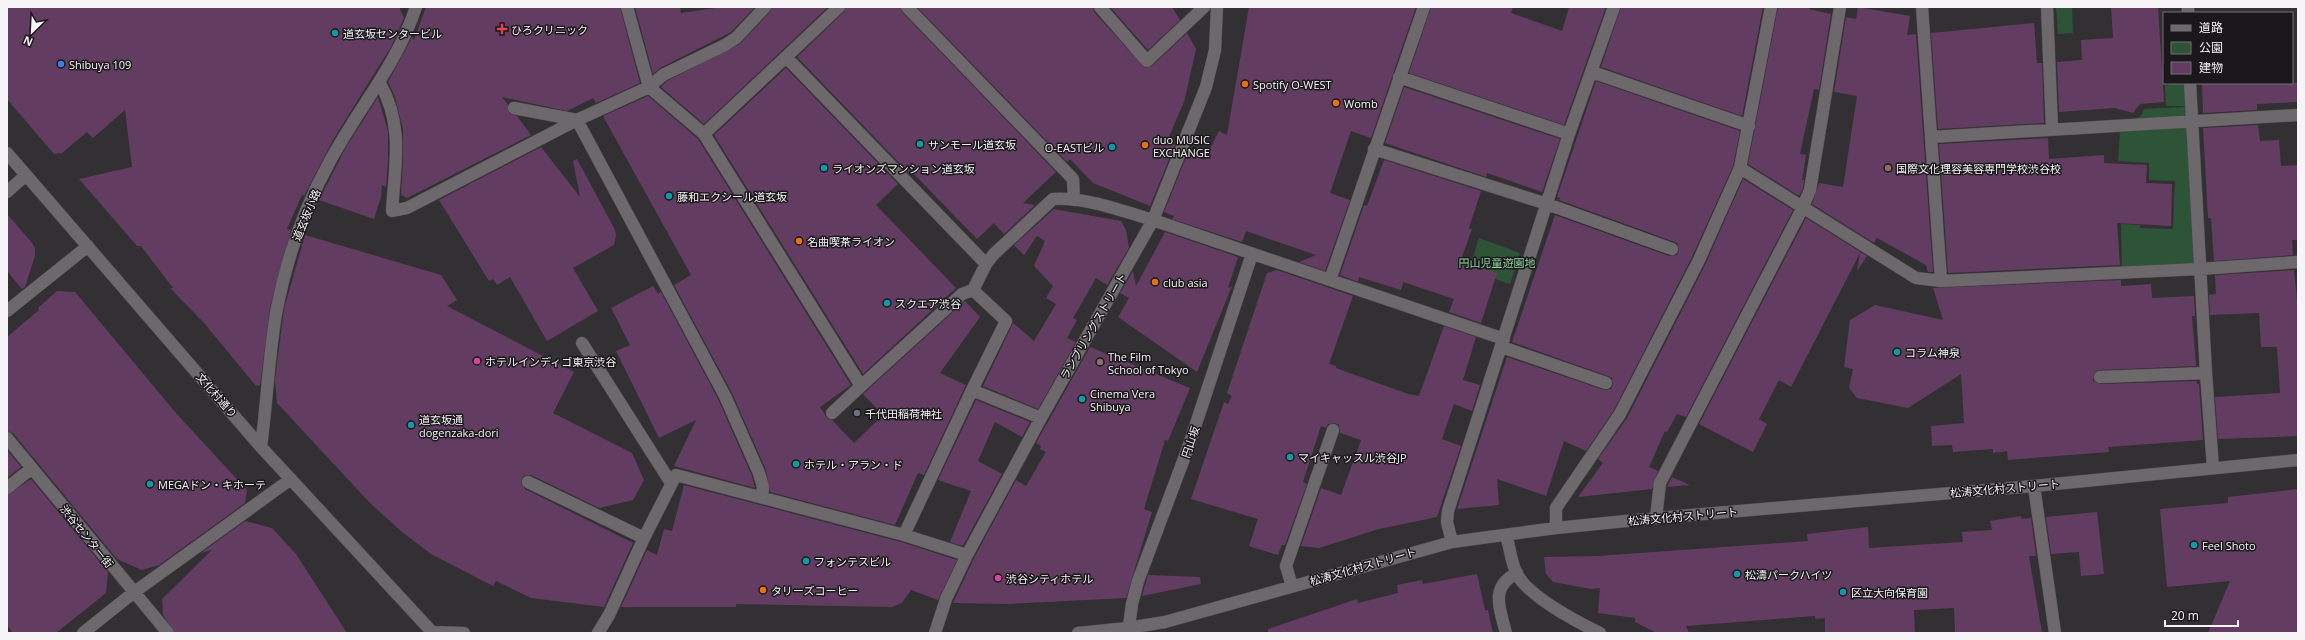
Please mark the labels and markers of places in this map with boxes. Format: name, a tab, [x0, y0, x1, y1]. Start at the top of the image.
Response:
place label: ひろクリニック	[511, 22, 588, 37]
marker: ひろクリニック	[496, 23, 508, 35]
place label: 道玄坂センタービル	[343, 26, 442, 41]
marker: 道玄坂センタービル	[330, 28, 340, 38]
place label: Shibuya 109	[69, 57, 131, 72]
marker: Shibuya 109	[56, 59, 66, 69]
place label: Spotify O-WEST	[1253, 77, 1332, 92]
marker: Spotify O-WEST	[1240, 79, 1250, 89]
place label: Womb	[1344, 96, 1378, 111]
marker: Womb	[1331, 98, 1341, 108]
place label: duo MUSIC EXCHANGE	[1153, 132, 1210, 160]
place label: サンモール道玄坂	[928, 137, 1016, 152]
marker: サンモール道玄坂	[915, 139, 925, 149]
place label: O-EASTビル	[1045, 140, 1104, 155]
marker: duo MUSIC EXCHANGE	[1140, 140, 1150, 150]
marker: O-EASTビル	[1107, 142, 1117, 152]
place label: ライオンズマンション道玄坂	[832, 161, 975, 176]
place label: 国際文化理容美容専門学校渋谷校	[1896, 161, 2061, 176]
marker: ライオンズマンション道玄坂	[819, 163, 829, 173]
marker: 国際文化理容美容専門学校渋谷校	[1883, 163, 1893, 173]
place label: 藤和エクシール道玄坂	[677, 189, 787, 204]
marker: 藤和エクシール道玄坂	[664, 191, 674, 201]
place label: 名曲喫茶ライオン	[807, 234, 895, 249]
marker: 名曲喫茶ライオン	[794, 236, 804, 246]
place label: club asia	[1163, 275, 1208, 290]
marker: club asia	[1150, 277, 1160, 287]
place label: スクエア渋谷	[895, 296, 961, 311]
marker: スクエア渋谷	[882, 298, 892, 308]
place label: コラム神泉	[1905, 345, 1961, 360]
marker: コラム神泉	[1892, 347, 1902, 357]
place label: The Film School of Tokyo	[1108, 349, 1189, 377]
place label: ホテルインディゴ東京渋谷	[485, 354, 616, 369]
marker: ホテルインディゴ東京渋谷	[472, 356, 482, 366]
marker: The Film School of Tokyo	[1095, 357, 1105, 367]
place label: Cinema Vera Shibuya	[1090, 386, 1155, 414]
marker: Cinema Vera Shibuya	[1077, 394, 1087, 404]
place label: 千代田稲荷神社	[865, 406, 942, 421]
marker: 千代田稲荷神社	[852, 408, 862, 418]
place label: 道玄坂通 dogenzaka-dori	[419, 412, 499, 440]
marker: 道玄坂通 dogenzaka-dori	[406, 420, 416, 430]
place label: マイキャッスル渋谷JP	[1298, 450, 1407, 465]
marker: マイキャッスル渋谷JP	[1285, 452, 1295, 462]
place label: ホテル・アラン・ド	[804, 457, 903, 472]
marker: ホテル・アラン・ド	[791, 459, 801, 469]
place label: MEGAドン・キホーテ	[158, 477, 266, 492]
marker: MEGAドン・キホーテ	[145, 479, 155, 489]
place label: Feel Shoto	[2202, 538, 2256, 553]
marker: Feel Shoto	[2189, 540, 2199, 550]
place label: フォンテスビル	[814, 554, 891, 569]
marker: フォンテスビル	[801, 556, 811, 566]
place label: 松濤パークハイツ	[1745, 567, 1832, 582]
marker: 松濤パークハイツ	[1732, 569, 1742, 579]
place label: 渋谷シティホテル	[1006, 571, 1093, 586]
marker: 渋谷シティホテル	[993, 573, 1003, 583]
place label: タリーズコーヒー	[771, 583, 858, 598]
marker: タリーズコーヒー	[758, 585, 768, 595]
place label: 区立大向保育園	[1851, 585, 1928, 600]
marker: 区立大向保育園	[1838, 587, 1848, 597]

